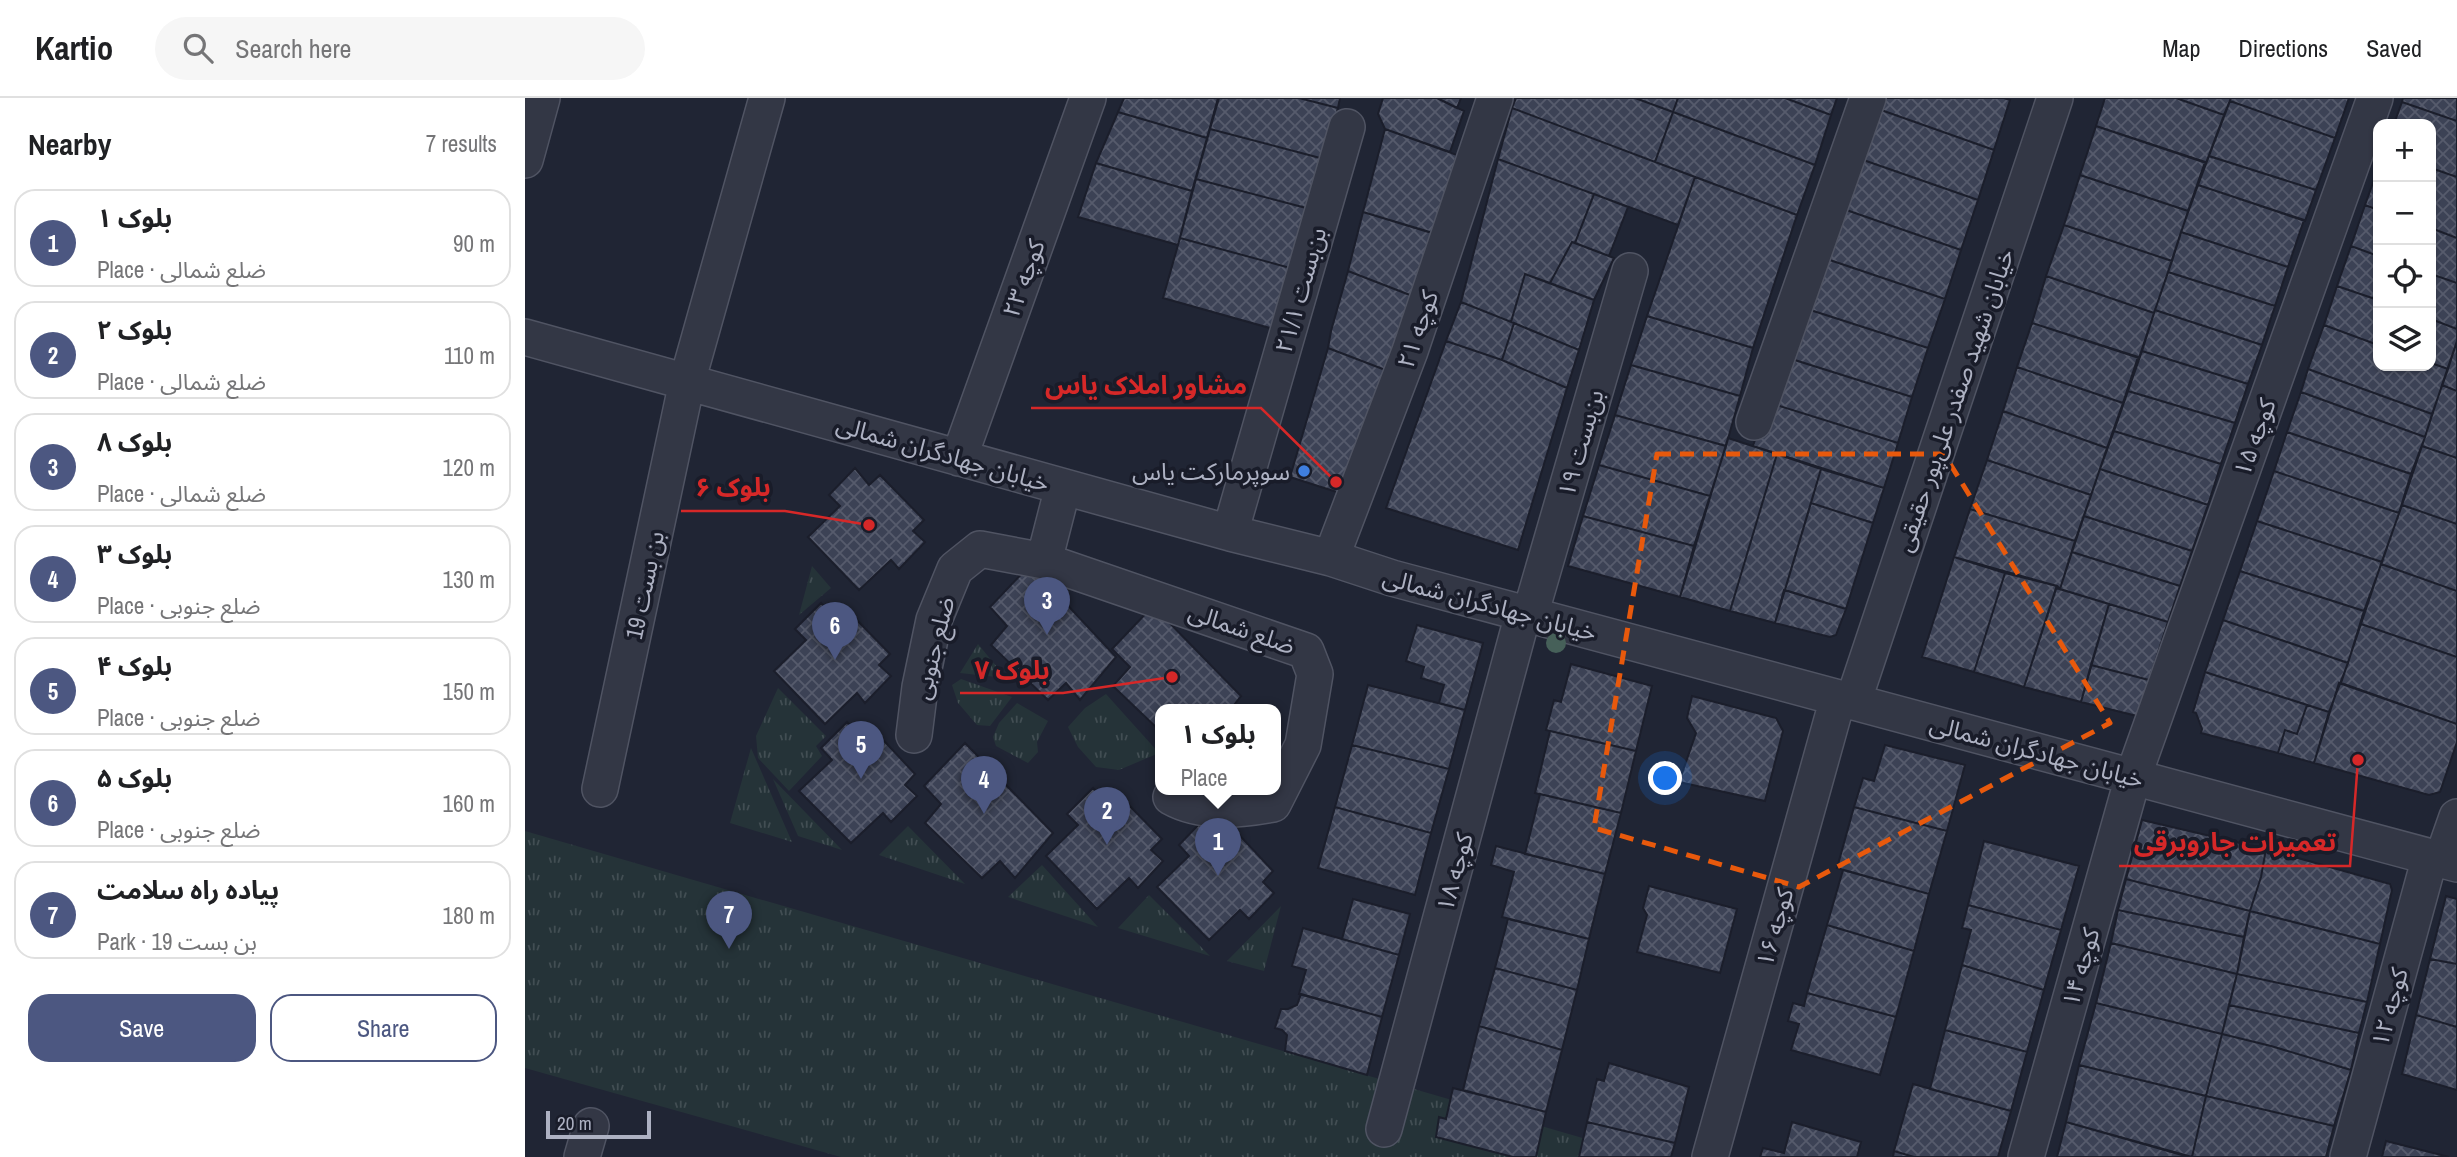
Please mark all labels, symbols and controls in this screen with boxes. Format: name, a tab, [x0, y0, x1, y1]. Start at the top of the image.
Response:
search box	[155, 17, 645, 80]
text: Kartio	[35, 26, 113, 70]
icon: search	[179, 29, 217, 67]
text: Search here	[235, 31, 351, 66]
text: Map	[2162, 32, 2200, 64]
text: Directions	[2238, 32, 2328, 64]
text: Saved	[2366, 32, 2422, 64]
map controls	[2373, 119, 2436, 371]
button: +	[2373, 119, 2436, 182]
text: Nearby	[28, 124, 111, 164]
text: 7 results	[426, 128, 497, 159]
button: −	[2373, 182, 2436, 245]
text: بلوک ۱	[97, 200, 172, 235]
street label: بن‌بست ۲۱/۱	[1267, 223, 1333, 357]
text: 1	[48, 228, 58, 259]
text: 90 m	[453, 228, 495, 259]
street label: کوچه ۲۳	[994, 234, 1052, 321]
street label: خیابان شهید صفدر علی‌پور حقیقی	[1887, 244, 2021, 556]
button: locate	[2373, 245, 2436, 308]
text: Place · ضلع شمالی	[97, 254, 266, 285]
street label: کوچه ۲۱	[1389, 285, 1446, 372]
button: layers	[2373, 308, 2436, 371]
text: بلوک ۲	[97, 312, 172, 347]
text: 2	[48, 340, 58, 371]
text: 110 m	[444, 340, 495, 371]
callout: مشاور املاک یاس	[1031, 361, 1261, 408]
text: Place · ضلع شمالی	[97, 366, 266, 397]
text: مشاور املاک یاس	[1045, 367, 1247, 402]
street label: بن‌بست ۱۹	[1549, 386, 1611, 500]
street label: کوچه ۱۵	[2225, 393, 2283, 480]
street label: خیابان جهادگران شمالی	[833, 407, 1053, 499]
text: بلوک ۸	[97, 424, 172, 459]
text: 3	[48, 452, 58, 483]
text: 120 m	[443, 452, 495, 483]
place label: سوپرمارکت یاس	[1132, 455, 1290, 487]
marker: سوپرمارکت یاس	[1296, 463, 1312, 479]
callout: بلوک ۶	[681, 464, 785, 511]
text: بلوک ۶	[695, 469, 771, 504]
text: Place · ضلع شمالی	[97, 478, 266, 509]
street label: بن بست 19	[617, 528, 671, 642]
text: بلوک ۳	[97, 536, 172, 571]
street label: خیابان جهادگران شمالی	[1380, 560, 1600, 648]
text: 4	[48, 564, 58, 595]
text: 130 m	[443, 564, 495, 595]
pin: 3	[1024, 577, 1070, 635]
text: Place · ضلع جنوبی	[97, 590, 260, 621]
street label: ضلع جنوبی	[905, 593, 963, 703]
street label: ضلع شمالی	[1184, 595, 1300, 663]
pin: 6	[812, 602, 858, 660]
callout: بلوک ۷	[960, 646, 1063, 693]
text: بلوک ۴	[97, 648, 172, 683]
text: بلوک ۷	[974, 652, 1050, 687]
text: 5	[48, 676, 58, 707]
text: 150 m	[443, 676, 495, 707]
text: Place · ضلع جنوبی	[97, 702, 260, 733]
popup	[1155, 704, 1281, 795]
street label: خیابان جهادگران شمالی	[1927, 707, 2147, 795]
text: بلوک ۱	[1180, 716, 1256, 751]
pin: 5	[838, 721, 884, 779]
pin: 4	[961, 756, 1007, 814]
text: بلوک ۵	[97, 760, 172, 795]
your location	[1648, 761, 1682, 795]
text: Place	[1180, 762, 1228, 793]
pin: 2	[1084, 787, 1130, 845]
text: 6	[48, 788, 58, 819]
text: 160 m	[443, 788, 495, 819]
text: Place · ضلع جنوبی	[97, 814, 260, 845]
pin: 1	[1195, 818, 1241, 876]
callout: تعمیرات جاروبرقی	[2119, 819, 2350, 866]
text: تعمیرات جاروبرقی	[2134, 824, 2336, 859]
street label: کوچه ۱۸	[1428, 828, 1480, 915]
text: پیاده راه سلامت	[97, 872, 279, 907]
street label: کوچه ۱۶	[1748, 883, 1801, 970]
pin: 7	[706, 891, 752, 949]
text: 7	[48, 900, 58, 931]
text: 180 m	[443, 900, 495, 931]
street label: کوچه ۱۴	[2054, 923, 2107, 1010]
text: Park · بن بست 19	[97, 926, 257, 957]
street label: کوچه ۱۲	[2363, 963, 2415, 1050]
button: Save	[28, 994, 256, 1062]
button: Share	[270, 994, 497, 1062]
scale bar	[546, 1108, 651, 1140]
text: 20 m	[557, 1110, 592, 1136]

